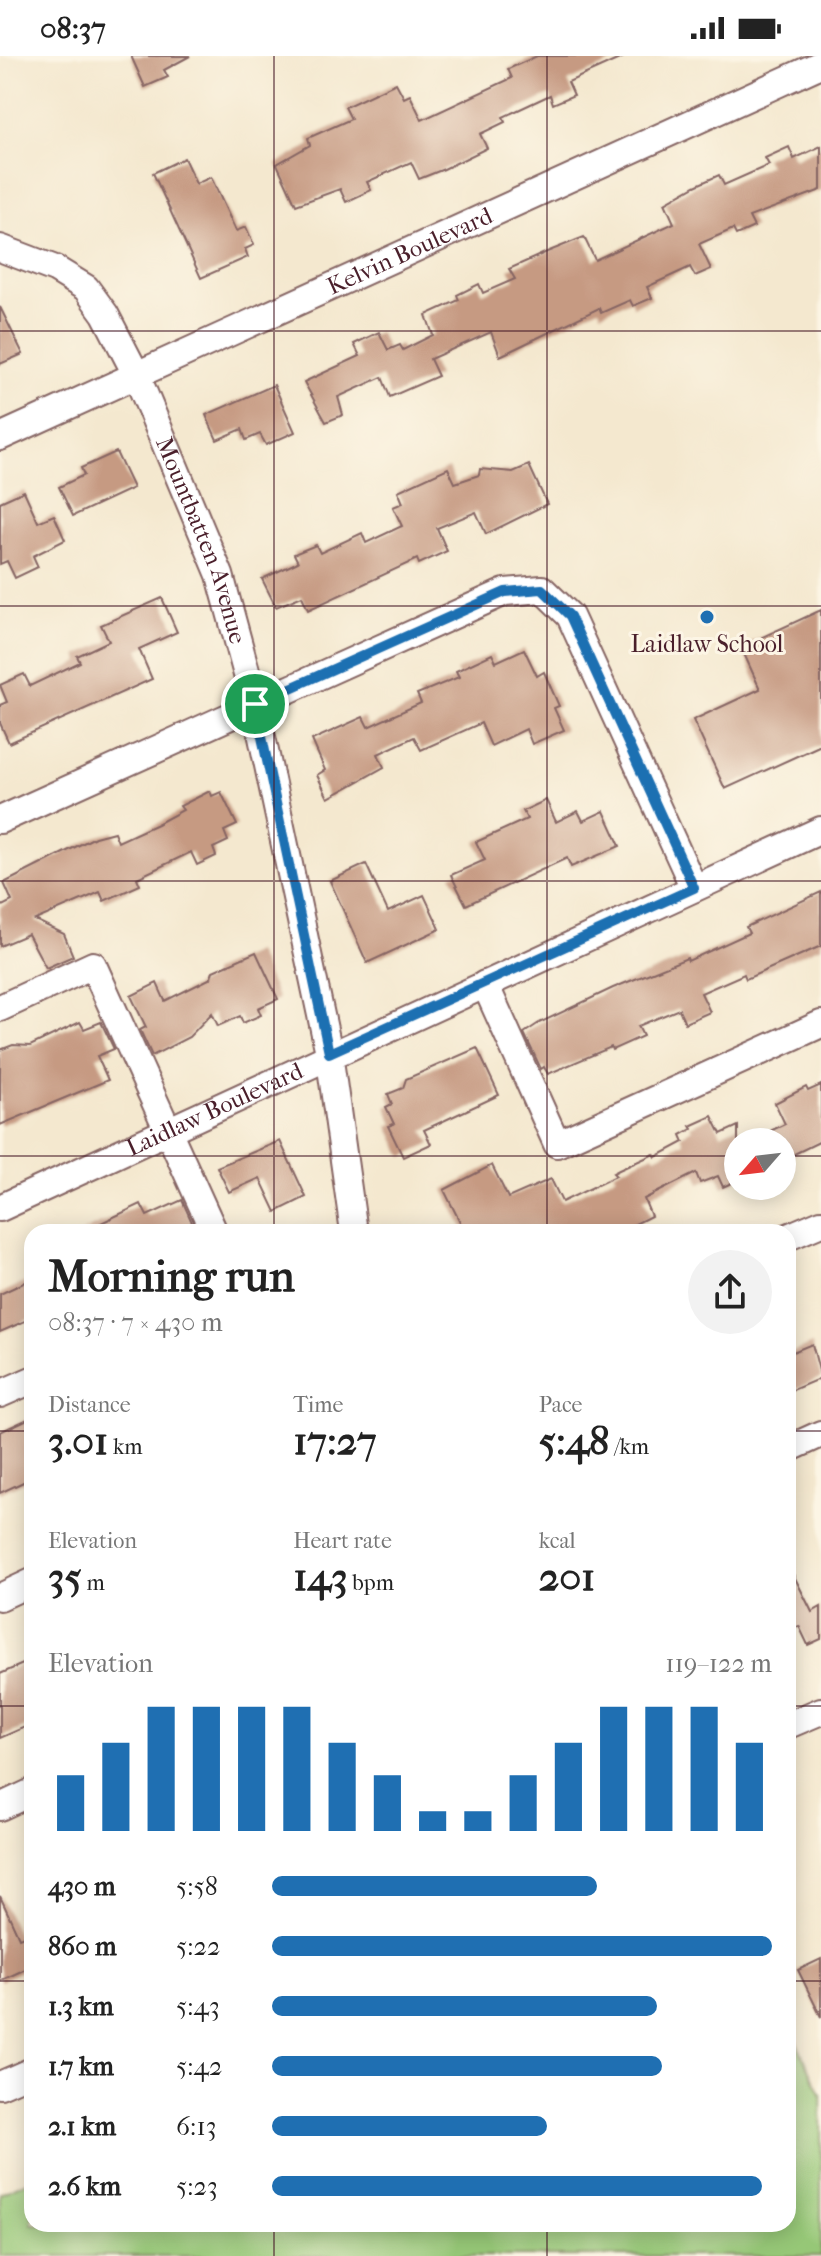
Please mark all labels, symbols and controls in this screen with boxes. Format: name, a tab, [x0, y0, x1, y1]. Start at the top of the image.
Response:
text: 08:37	[40, 11, 106, 46]
street label: Kelvin Boulevard	[323, 201, 498, 301]
street label: Mountbatten Avenue	[150, 433, 252, 647]
marker: Laidlaw School	[698, 608, 716, 626]
place label: Laidlaw School	[631, 630, 784, 658]
pin	[221, 670, 289, 738]
icon: arrive	[233, 682, 277, 726]
street label: Laidlaw Boulevard	[122, 1056, 308, 1162]
north arrow	[724, 1128, 796, 1200]
map controls	[724, 1128, 796, 1200]
button: share	[688, 1250, 772, 1334]
text: Morning run	[48, 1251, 295, 1302]
text: 08:37 · 7 × 430 m	[48, 1307, 223, 1338]
text: Distance	[48, 1392, 131, 1418]
text: Time	[293, 1392, 343, 1418]
text: Pace	[539, 1392, 582, 1418]
text: 3.01	[48, 1418, 108, 1464]
text: 17:27	[293, 1418, 376, 1464]
text: 5:48	[539, 1418, 609, 1464]
text: km	[108, 1434, 143, 1460]
text: /km	[609, 1434, 649, 1460]
text: Elevation	[48, 1528, 137, 1554]
text: Heart rate	[293, 1528, 392, 1554]
text: kcal	[539, 1528, 576, 1554]
text: 35	[48, 1554, 82, 1600]
text: 143	[293, 1554, 348, 1600]
text: 201	[539, 1554, 595, 1600]
text: m	[82, 1570, 105, 1596]
text: bpm	[348, 1570, 394, 1596]
text: Elevation	[48, 1648, 153, 1679]
text: 119–122 m	[665, 1648, 772, 1679]
text: 430 m	[48, 1871, 116, 1902]
text: 5:58	[176, 1871, 218, 1902]
text: 860 m	[48, 1931, 117, 1962]
text: 5:22	[176, 1931, 220, 1962]
text: 1.3 km	[48, 1991, 114, 2022]
text: 5:43	[176, 1991, 220, 2022]
text: 1.7 km	[48, 2051, 114, 2082]
text: 5:42	[176, 2051, 222, 2082]
text: 2.1 km	[48, 2111, 116, 2142]
text: 6:13	[176, 2111, 216, 2142]
text: 2.6 km	[48, 2171, 121, 2202]
text: 5:23	[176, 2171, 218, 2202]

